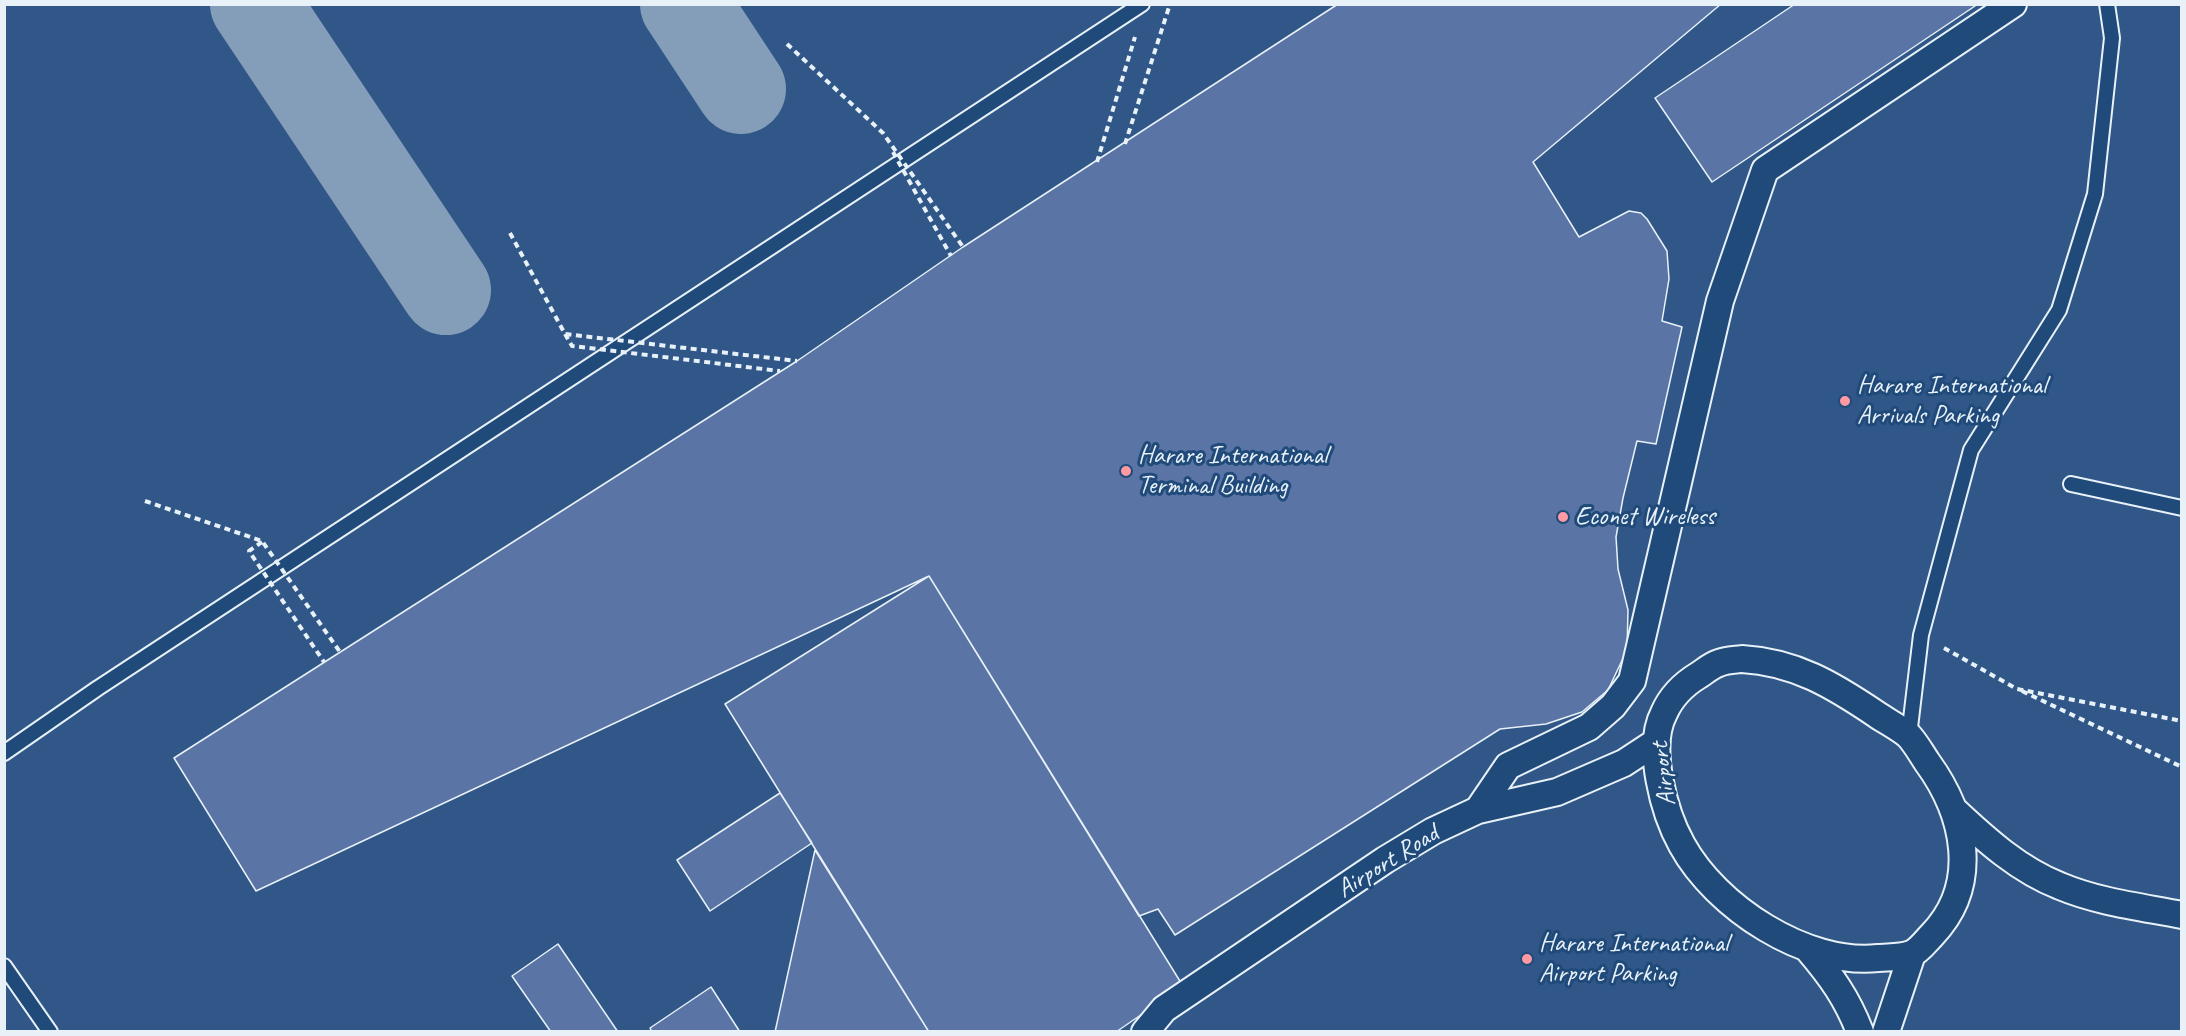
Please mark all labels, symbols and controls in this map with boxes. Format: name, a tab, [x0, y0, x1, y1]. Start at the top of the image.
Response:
place label: Harare International Arrivals Parking	[1857, 370, 2046, 431]
marker: Harare International Arrivals Parking	[1838, 394, 1852, 408]
place label: Harare International Terminal Building	[1138, 440, 1327, 502]
marker: Harare International Terminal Building	[1119, 464, 1133, 478]
place label: Econet Wireless	[1575, 501, 1715, 533]
marker: Econet Wireless	[1556, 510, 1570, 524]
street label: Airport	[1645, 740, 1683, 808]
street label: Airport Road	[1331, 819, 1445, 905]
place label: Harare International Airport Parking	[1539, 928, 1728, 990]
marker: Harare International Airport Parking	[1520, 952, 1534, 966]

